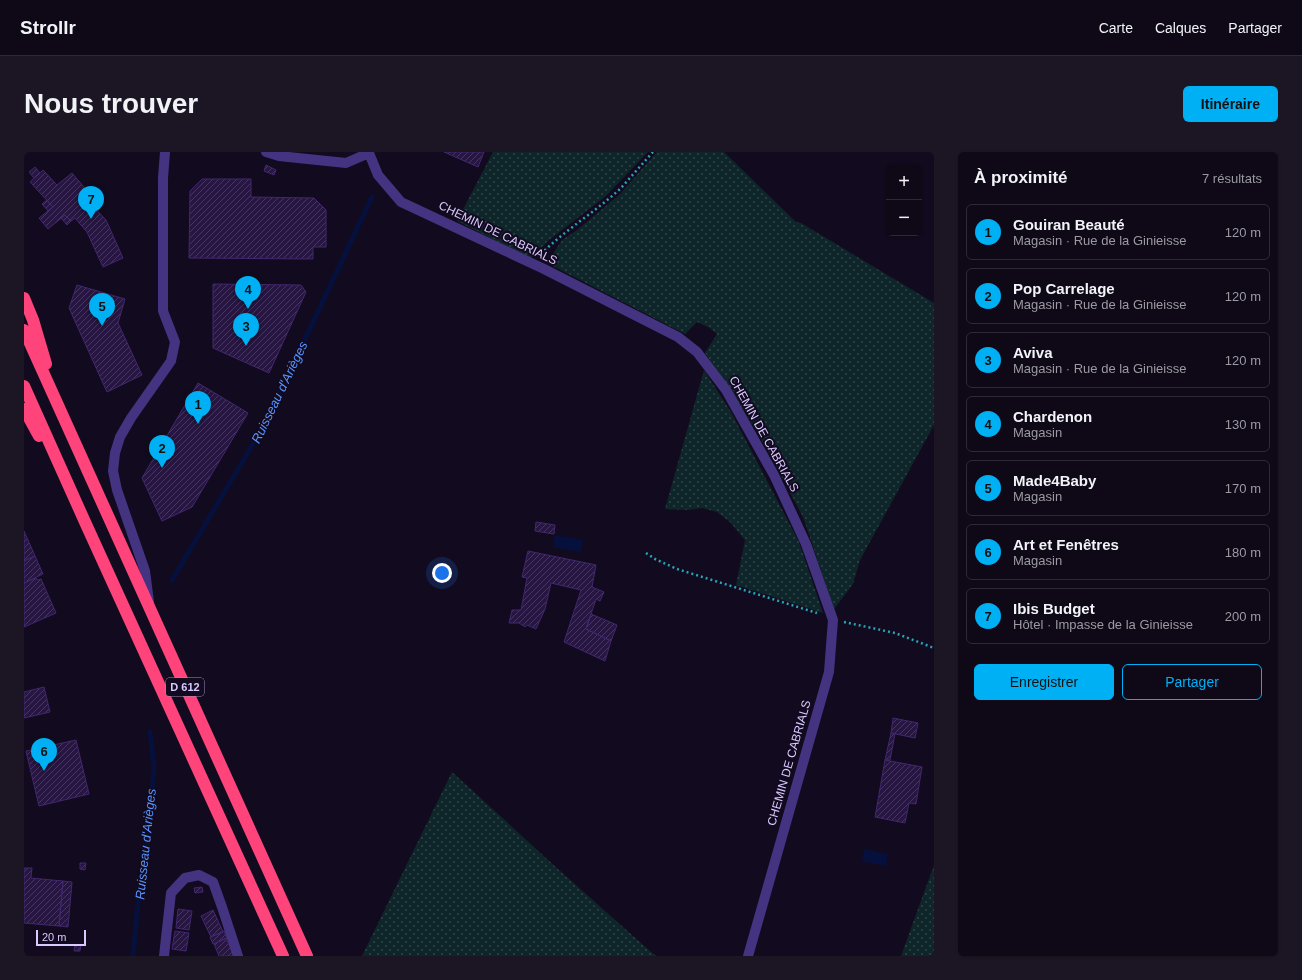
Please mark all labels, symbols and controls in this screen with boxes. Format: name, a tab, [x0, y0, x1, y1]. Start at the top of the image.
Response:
text: Strollr	[20, 17, 76, 38]
text: Carte	[1099, 20, 1133, 36]
text: Calques	[1155, 20, 1206, 36]
text: Partager	[1228, 20, 1282, 36]
button: Itinéraire	[1183, 86, 1278, 122]
text: Nous trouver	[24, 88, 198, 119]
map controls	[886, 164, 922, 236]
button: +	[886, 164, 922, 200]
text: À proximité	[974, 168, 1068, 187]
text: 7 résultats	[1202, 171, 1262, 186]
pin: 7	[78, 186, 104, 219]
street label: CHEMIN DE CABRIALS	[436, 198, 560, 268]
button: −	[886, 200, 922, 236]
text: Gouiran Beauté	[1013, 216, 1125, 233]
text: 1	[984, 225, 992, 240]
text: 120 m	[1225, 225, 1261, 240]
text: Magasin · Rue de la Ginieisse	[1013, 233, 1186, 248]
pin: 4	[235, 276, 261, 309]
text: Pop Carrelage	[1013, 280, 1115, 297]
text: 2	[984, 289, 992, 304]
text: 120 m	[1225, 289, 1261, 304]
pin: 5	[89, 293, 115, 326]
text: Magasin · Rue de la Ginieisse	[1013, 297, 1186, 312]
pin: 3	[233, 313, 259, 346]
water label: Ruisseau d'Arièges	[248, 338, 311, 446]
text: Aviva	[1013, 344, 1052, 361]
text: 3	[984, 353, 992, 368]
text: 120 m	[1225, 353, 1261, 368]
text: Magasin · Rue de la Ginieisse	[1013, 361, 1186, 376]
street label: CHEMIN DE CABRIALS	[726, 374, 802, 494]
pin: 1	[185, 391, 211, 424]
text: Chardenon	[1013, 408, 1092, 425]
text: 4	[984, 417, 992, 432]
text: 130 m	[1225, 417, 1261, 432]
text: Magasin	[1013, 425, 1062, 440]
pin: 2	[149, 435, 175, 468]
text: Made4Baby	[1013, 472, 1096, 489]
text: 5	[984, 481, 992, 496]
text: 170 m	[1225, 481, 1261, 496]
text: Magasin	[1013, 489, 1062, 504]
text: Art et Fenêtres	[1013, 536, 1119, 553]
text: 6	[984, 545, 992, 560]
text: 180 m	[1225, 545, 1261, 560]
text: Magasin	[1013, 553, 1062, 568]
your location	[432, 563, 452, 583]
text: Ibis Budget	[1013, 600, 1095, 617]
text: 7	[984, 609, 992, 624]
text: 200 m	[1225, 609, 1261, 624]
text: Hôtel · Impasse de la Ginieisse	[1013, 617, 1193, 632]
button: Enregistrer	[974, 664, 1114, 700]
button: Partager	[1122, 664, 1262, 700]
road number: D 612	[166, 678, 204, 696]
street label: CHEMIN DE CABRIALS	[764, 699, 814, 827]
pin: 6	[31, 738, 57, 771]
water label: Ruisseau d'Arièges	[132, 787, 159, 900]
scale bar	[36, 928, 86, 947]
text: 20 m	[42, 931, 66, 943]

